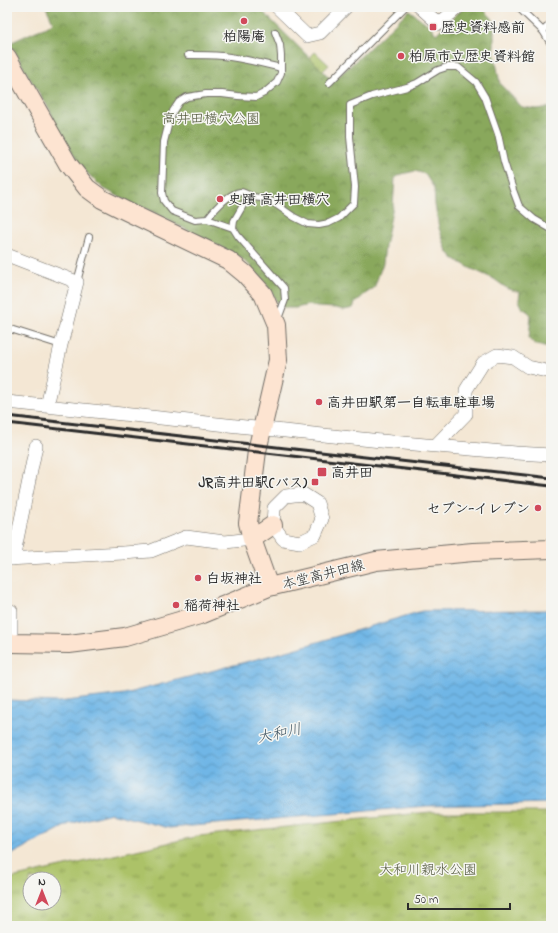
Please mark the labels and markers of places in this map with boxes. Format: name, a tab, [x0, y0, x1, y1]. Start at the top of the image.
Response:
marker: 柏陽庵	[239, 16, 249, 26]
place label: 歴史資料感前	[441, 18, 525, 39]
marker: 歴史資料感前	[428, 22, 438, 32]
place label: 柏陽庵	[223, 27, 265, 48]
place label: 柏原市立歴史資料館	[409, 47, 535, 68]
marker: 柏原市立歴史資料館	[396, 51, 406, 61]
place label: 史蹟 高井田横穴	[228, 190, 330, 211]
marker: 史蹟 高井田横穴	[215, 194, 225, 204]
place label: 高井田駅第一自転車駐車場	[327, 393, 495, 414]
marker: 高井田駅第一自転車駐車場	[314, 397, 324, 407]
place label: 高井田	[331, 463, 373, 484]
marker: 高井田	[316, 466, 328, 478]
place label: JR高井田駅(バス)	[198, 473, 308, 494]
marker: JR高井田駅(バス)	[310, 477, 320, 487]
place label: セブン-イレブン	[427, 499, 530, 520]
marker: セブン-イレブン	[533, 503, 543, 513]
place label: 白坂神社	[206, 569, 262, 590]
marker: 白坂神社	[193, 573, 203, 583]
place label: 稲荷神社	[184, 596, 240, 617]
marker: 稲荷神社	[171, 600, 181, 610]

